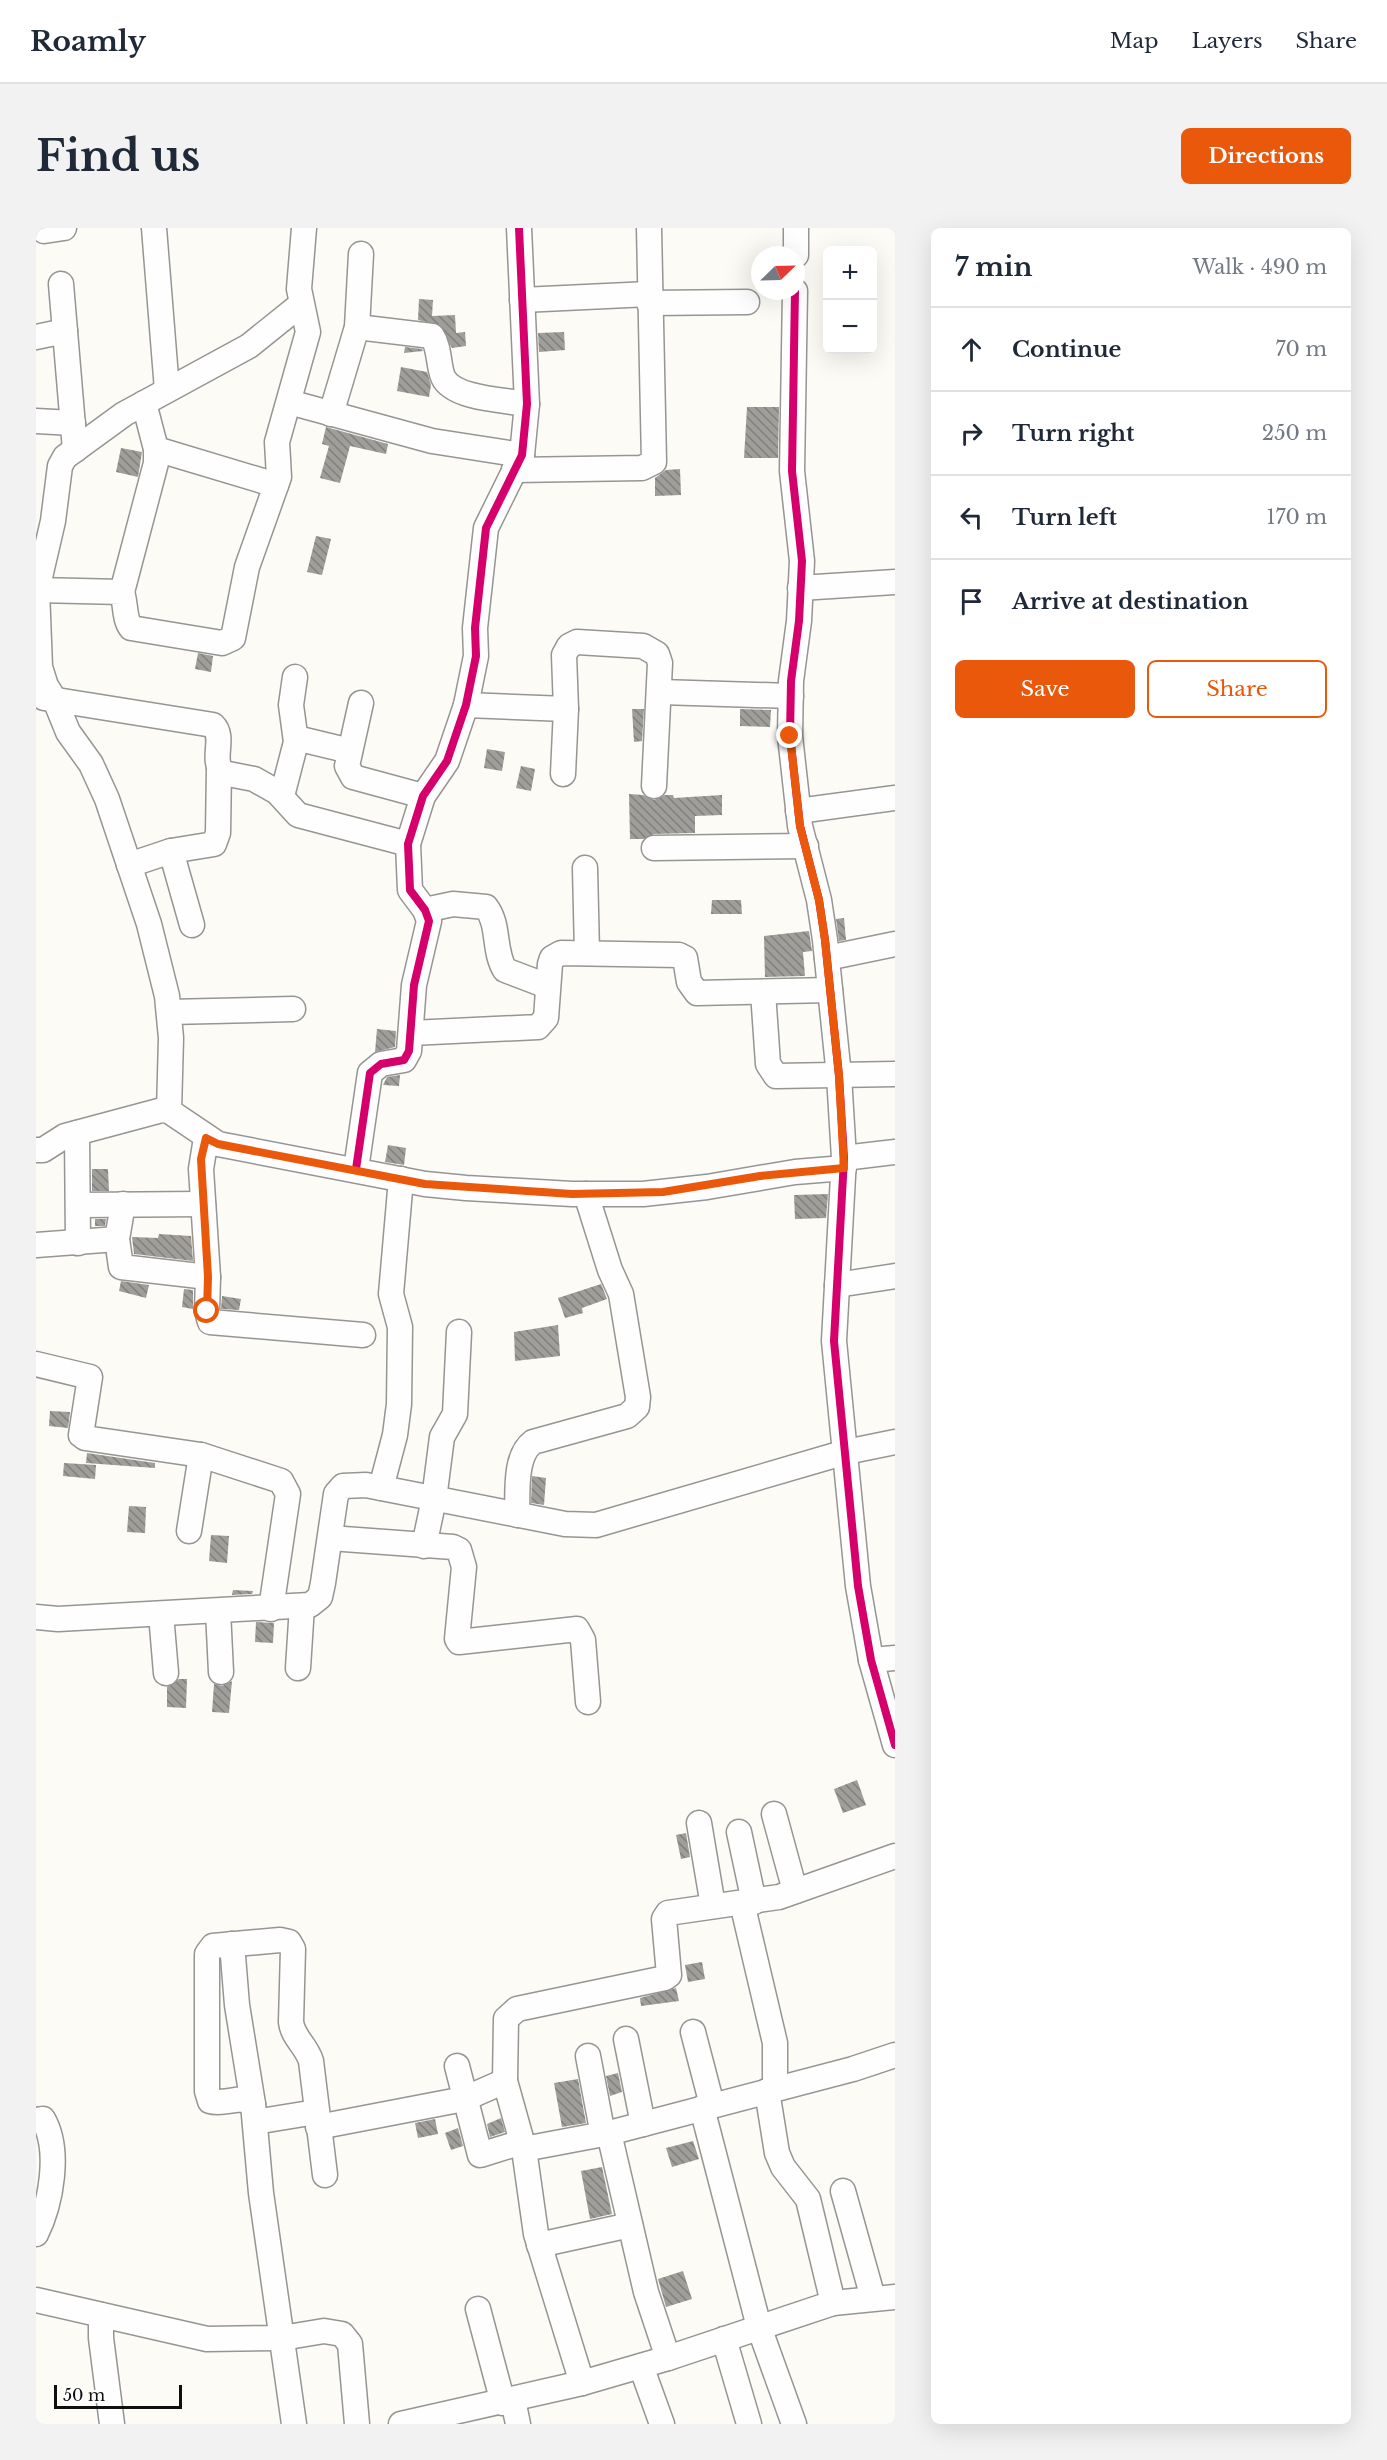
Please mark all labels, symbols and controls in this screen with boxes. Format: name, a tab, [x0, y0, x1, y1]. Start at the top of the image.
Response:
text: Roamly	[30, 24, 146, 59]
text: Map	[1110, 28, 1159, 54]
text: Layers	[1192, 28, 1263, 54]
text: Share	[1296, 28, 1357, 54]
button: Directions	[1181, 128, 1351, 184]
text: Find us	[36, 130, 200, 182]
north arrow	[751, 246, 805, 300]
map controls	[823, 246, 877, 354]
button: +	[823, 246, 877, 300]
text: 7 min	[955, 251, 1032, 283]
text: Walk · 490 m	[1192, 255, 1327, 279]
button: −	[823, 300, 877, 354]
icon: ahead	[955, 333, 988, 366]
text: Continue	[1012, 336, 1121, 363]
text: 70 m	[1275, 337, 1327, 361]
icon: right	[955, 417, 988, 450]
text: Turn right	[1012, 420, 1134, 447]
text: 250 m	[1262, 421, 1327, 445]
icon: left	[955, 501, 988, 534]
text: Turn left	[1012, 504, 1117, 531]
text: 170 m	[1267, 505, 1327, 529]
icon: arrive	[955, 585, 988, 618]
text: Arrive at destination	[1012, 588, 1249, 615]
button: Save	[955, 660, 1135, 718]
button: Share	[1147, 660, 1327, 718]
route end	[776, 722, 802, 748]
route start	[193, 1297, 219, 1323]
scale bar	[54, 2382, 182, 2410]
text: 50 m	[63, 2385, 105, 2405]

